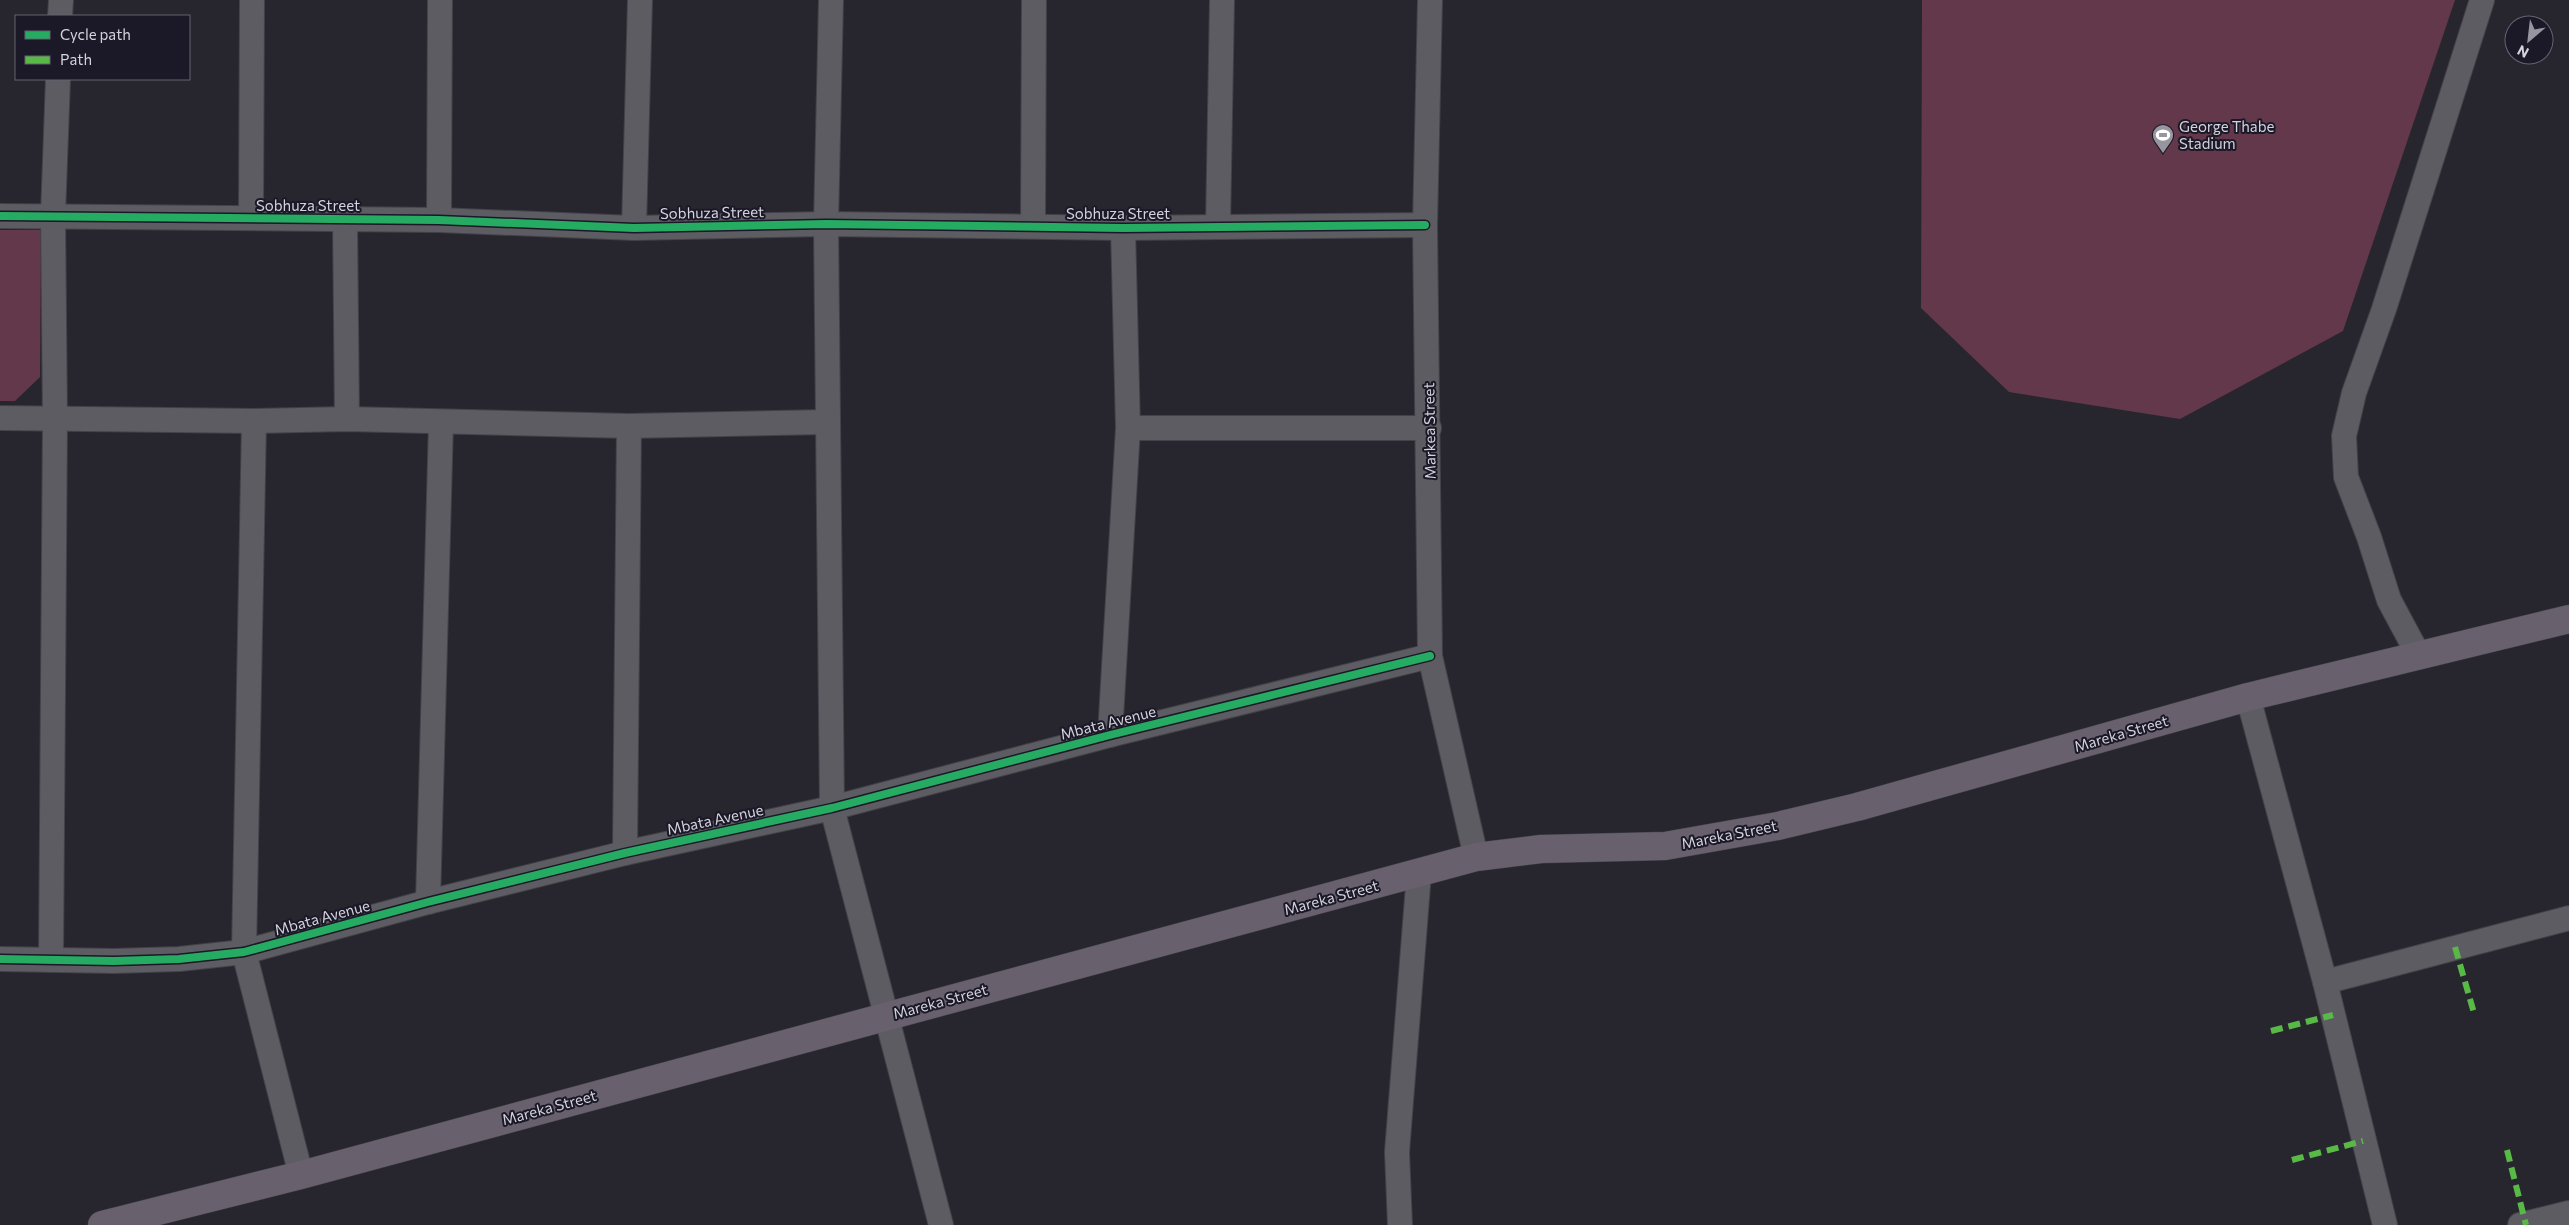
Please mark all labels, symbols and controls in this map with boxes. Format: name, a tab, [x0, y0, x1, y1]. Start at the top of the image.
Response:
legend	[15, 15, 190, 80]
north arrow	[2504, 15, 2554, 65]
text: Cycle path	[60, 25, 131, 43]
text: N	[2514, 42, 2531, 62]
text: Path	[60, 50, 92, 68]
place label: George Thabe Stadium	[2179, 117, 2275, 152]
sports icon: George Thabe Stadium	[2151, 123, 2175, 154]
street label: Sobhuza Street	[256, 196, 360, 214]
street label: Sobhuza Street	[660, 202, 764, 222]
street label: Sobhuza Street	[1066, 204, 1170, 222]
street label: Markea Street	[1419, 382, 1439, 480]
street label: Mbata Avenue	[1058, 701, 1158, 743]
street label: Mareka Street	[2072, 711, 2170, 755]
street label: Mbata Avenue	[665, 800, 765, 838]
street label: Mareka Street	[1680, 816, 1778, 852]
street label: Mareka Street	[1282, 876, 1380, 918]
street label: Mbata Avenue	[272, 896, 372, 938]
street label: Mareka Street	[891, 980, 989, 1022]
street label: Mareka Street	[500, 1086, 598, 1128]

